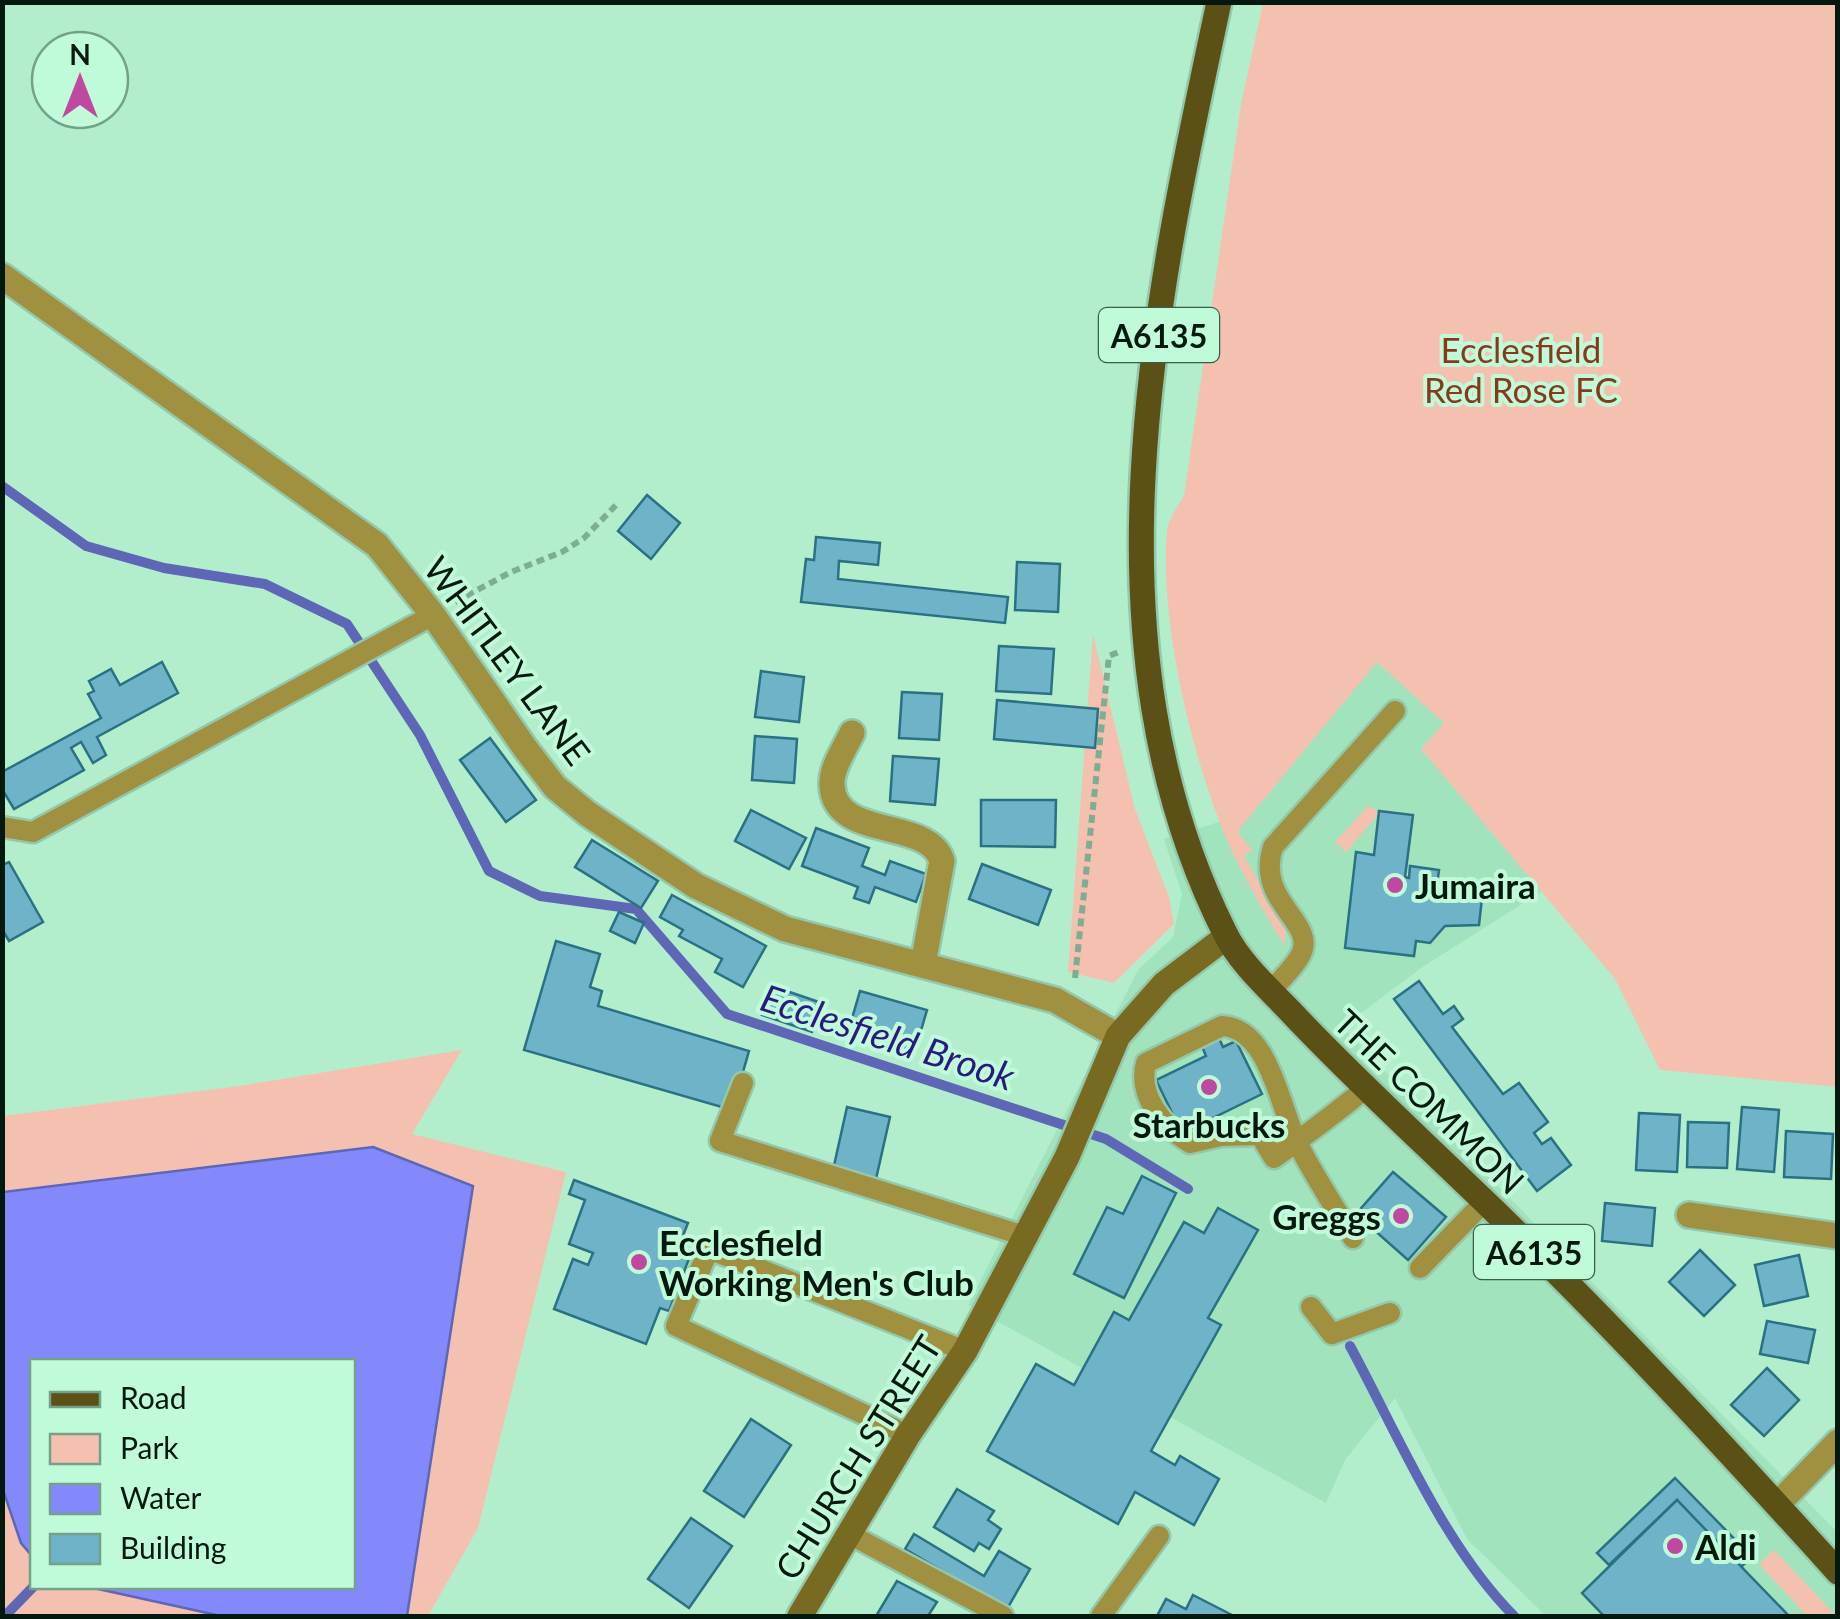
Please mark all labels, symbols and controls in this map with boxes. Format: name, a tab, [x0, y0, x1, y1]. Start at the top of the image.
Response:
north arrow	[30, 30, 130, 130]
text: N	[69, 37, 91, 71]
road number: A6135	[1099, 308, 1219, 362]
park label: Ecclesfield Red Rose FC	[1424, 328, 1618, 410]
street label: WHITLEY LANE	[416, 548, 600, 772]
place label: Jumaira	[1415, 864, 1536, 906]
marker: Jumaira	[1384, 874, 1406, 896]
water label: Ecclesfield Brook	[755, 973, 1021, 1099]
street label: THE COMMON	[1326, 1000, 1534, 1202]
marker: Starbucks	[1198, 1076, 1220, 1098]
place label: Starbucks	[1133, 1103, 1285, 1145]
place label: Greggs	[1272, 1195, 1381, 1237]
marker: Greggs	[1390, 1205, 1412, 1227]
place label: Ecclesfield Working Men's Club	[659, 1221, 974, 1303]
road number: A6135	[1474, 1225, 1594, 1279]
marker: Ecclesfield Working Men's Club	[628, 1251, 650, 1273]
street label: CHURCH STREET	[765, 1327, 949, 1587]
legend	[30, 1359, 355, 1589]
text: Road	[120, 1379, 187, 1415]
text: Park	[120, 1429, 179, 1465]
text: Water	[120, 1479, 202, 1515]
place label: Aldi	[1694, 1525, 1757, 1567]
text: Building	[120, 1529, 226, 1565]
marker: Aldi	[1664, 1535, 1686, 1557]

